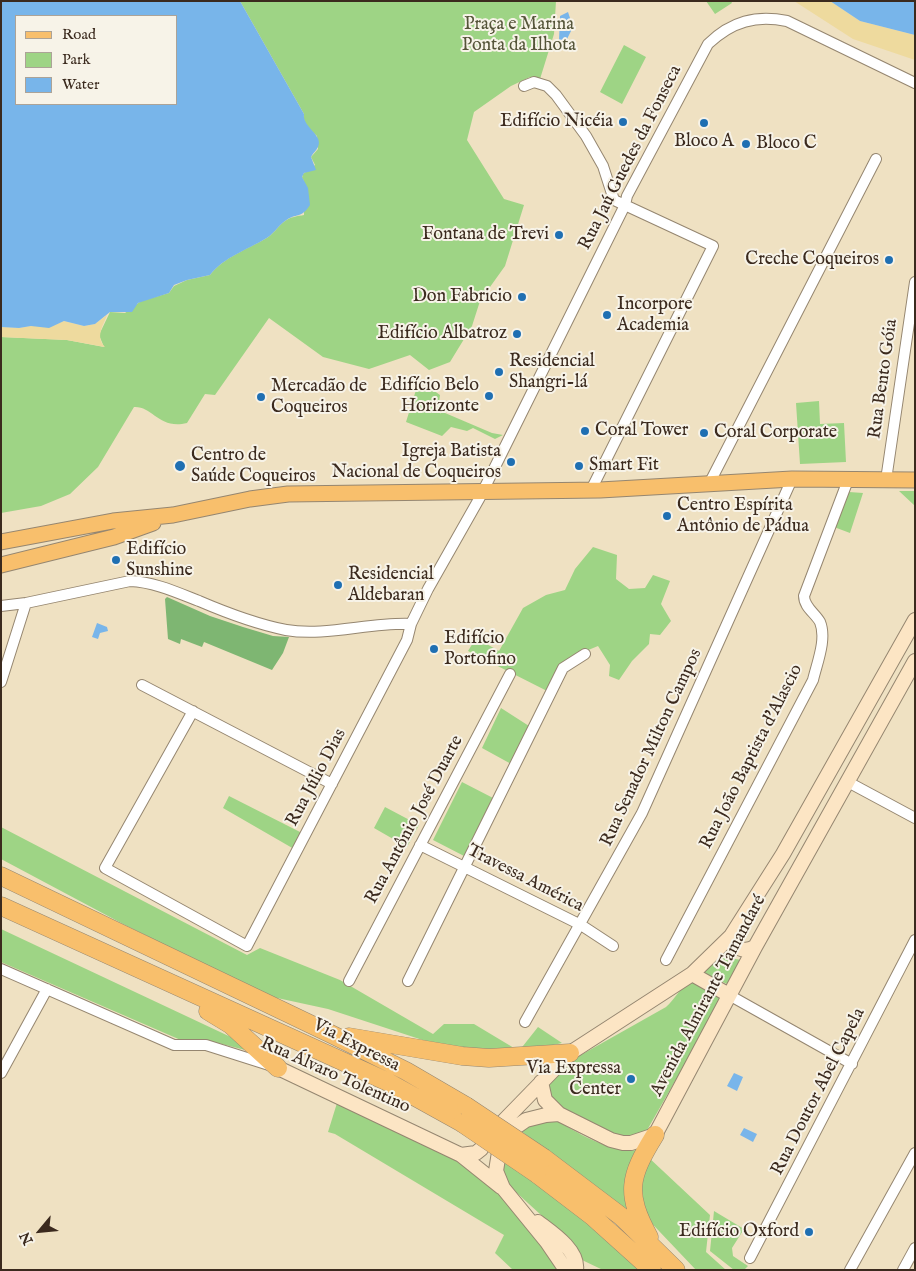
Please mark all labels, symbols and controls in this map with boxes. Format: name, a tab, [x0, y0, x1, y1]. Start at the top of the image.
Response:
park label: Praça e Marina Ponta da Ilhota	[462, 14, 576, 56]
legend	[15, 15, 178, 105]
text: Road	[62, 25, 96, 44]
text: Park	[62, 50, 91, 69]
street label: Rua Jaú Guedes da Fonseca	[575, 62, 687, 254]
text: Water	[62, 75, 99, 94]
place label: Edifício Nicéia	[500, 111, 613, 133]
marker: Edifício Nicéia	[617, 116, 629, 128]
marker: Bloco A	[698, 117, 710, 129]
place label: Bloco A	[674, 131, 734, 153]
place label: Bloco C	[756, 133, 817, 155]
marker: Bloco C	[740, 138, 752, 150]
place label: Fontana de Trevi	[422, 224, 549, 246]
marker: Fontana de Trevi	[553, 229, 565, 241]
place label: Creche Coqueiros	[745, 249, 879, 271]
marker: Creche Coqueiros	[883, 254, 895, 266]
place label: Don Fabricio	[412, 286, 512, 308]
marker: Don Fabricio	[516, 291, 528, 303]
place label: Incorpore Academia	[617, 294, 693, 336]
marker: Incorpore Academia	[601, 309, 613, 321]
street label: Rua Bento Góia	[865, 318, 903, 440]
place label: Edifício Albatroz	[377, 323, 507, 345]
marker: Edifício Albatroz	[511, 328, 523, 340]
place label: Residencial Shangri-lá	[509, 351, 595, 394]
marker: Residencial Shangri-lá	[493, 366, 505, 378]
place label: Edifício Belo Horizonte	[380, 375, 479, 418]
place label: Mercadão de Coqueiros	[271, 376, 367, 418]
marker: Edifício Belo Horizonte	[483, 390, 495, 402]
marker: Mercadão de Coqueiros	[255, 391, 267, 403]
place label: Coral Tower	[595, 420, 688, 442]
place label: Coral Corporate	[714, 422, 837, 444]
marker: Coral Tower	[579, 425, 591, 437]
marker: Coral Corporate	[698, 427, 710, 439]
place label: Igreja Batista Nacional de Coqueiros	[332, 441, 501, 484]
place label: Centro de Saúde Coqueiros	[191, 445, 316, 488]
place label: Smart Fit	[589, 455, 659, 477]
marker: Igreja Batista Nacional de Coqueiros	[505, 456, 517, 468]
marker: Centro de Saúde Coqueiros	[173, 459, 187, 473]
marker: Smart Fit	[573, 460, 585, 472]
place label: Centro Espírita Antônio de Pádua	[677, 495, 809, 538]
marker: Centro Espírita Antônio de Pádua	[661, 510, 673, 522]
place label: Edifício Sunshine	[126, 539, 193, 582]
marker: Edifício Sunshine	[110, 554, 122, 566]
place label: Residencial Aldebaran	[348, 564, 434, 606]
marker: Residencial Aldebaran	[332, 579, 344, 591]
place label: Edifício Portofino	[444, 628, 516, 670]
marker: Edifício Portofino	[428, 643, 440, 655]
street label: Rua Senador Milton Campos	[597, 646, 707, 850]
street label: Rua João Baptista d'Alascio	[696, 661, 808, 853]
street label: Rua Júlio Dias	[282, 725, 352, 831]
street label: Rua Antônio José Duarte	[361, 732, 469, 908]
street label: Travessa América	[463, 840, 587, 918]
street label: Avenida Almirante Tamandaré	[647, 892, 771, 1100]
street label: Rua Doutor Abel Capela	[767, 1005, 871, 1179]
street label: Via Expressa	[309, 1015, 403, 1077]
street label: Rua Álvaro Tolentino	[257, 1033, 413, 1119]
place label: Via Expressa Center	[526, 1058, 621, 1100]
marker: Via Expressa Center	[625, 1073, 637, 1085]
north arrow	[15, 1206, 65, 1256]
place label: Edifício Oxford	[679, 1221, 799, 1243]
marker: Edifício Oxford	[803, 1226, 815, 1238]
text: N	[16, 1228, 38, 1248]

